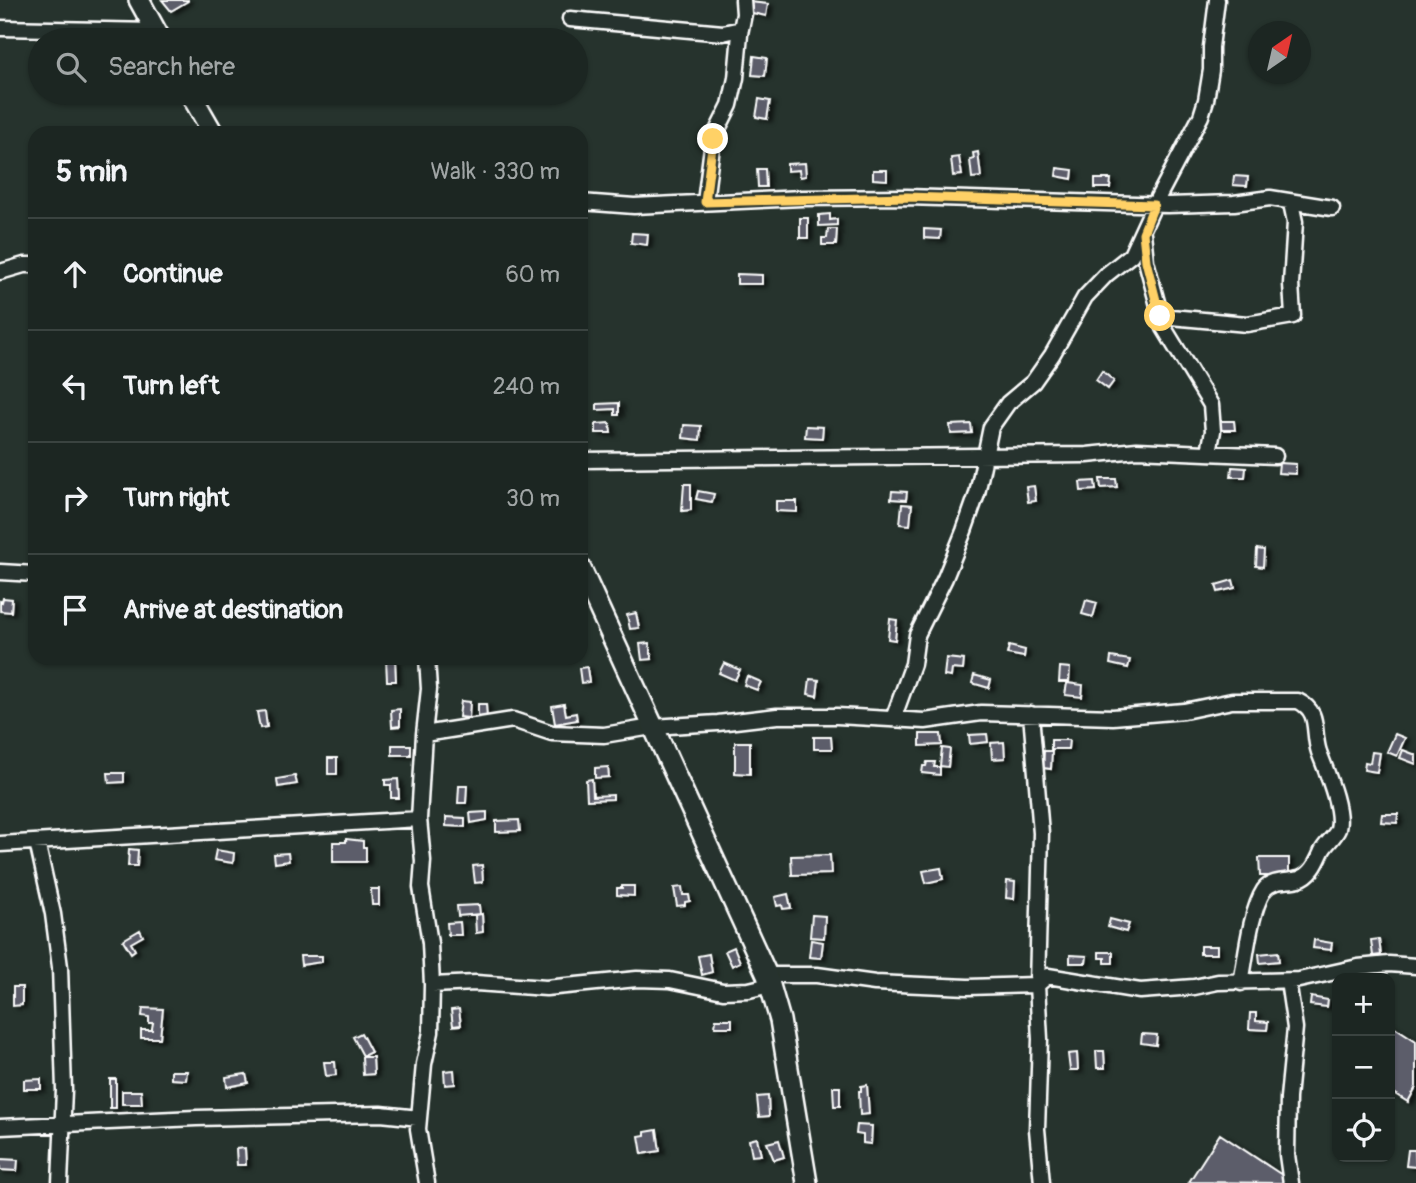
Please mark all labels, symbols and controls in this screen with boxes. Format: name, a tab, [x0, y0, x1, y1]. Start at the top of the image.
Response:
north arrow	[1248, 21, 1311, 84]
search box	[28, 28, 588, 105]
icon: search	[52, 48, 90, 86]
text: Search here	[108, 51, 235, 83]
route end	[697, 123, 728, 154]
text: 5 min	[56, 153, 127, 190]
text: Walk · 330 m	[430, 157, 560, 186]
icon: ahead	[56, 255, 94, 293]
text: Continue	[123, 258, 223, 290]
text: 60 m	[505, 260, 560, 289]
route start	[1144, 300, 1175, 331]
icon: left	[56, 367, 94, 405]
text: Turn left	[123, 370, 219, 402]
text: 240 m	[493, 372, 560, 401]
icon: right	[56, 479, 94, 517]
text: Turn right	[123, 482, 229, 514]
text: 30 m	[506, 484, 560, 513]
icon: arrive	[56, 591, 94, 629]
text: Arrive at destination	[123, 594, 343, 626]
map controls	[1332, 973, 1395, 1162]
button: +	[1332, 973, 1395, 1036]
button: −	[1332, 1036, 1395, 1099]
button: locate	[1332, 1099, 1395, 1162]

